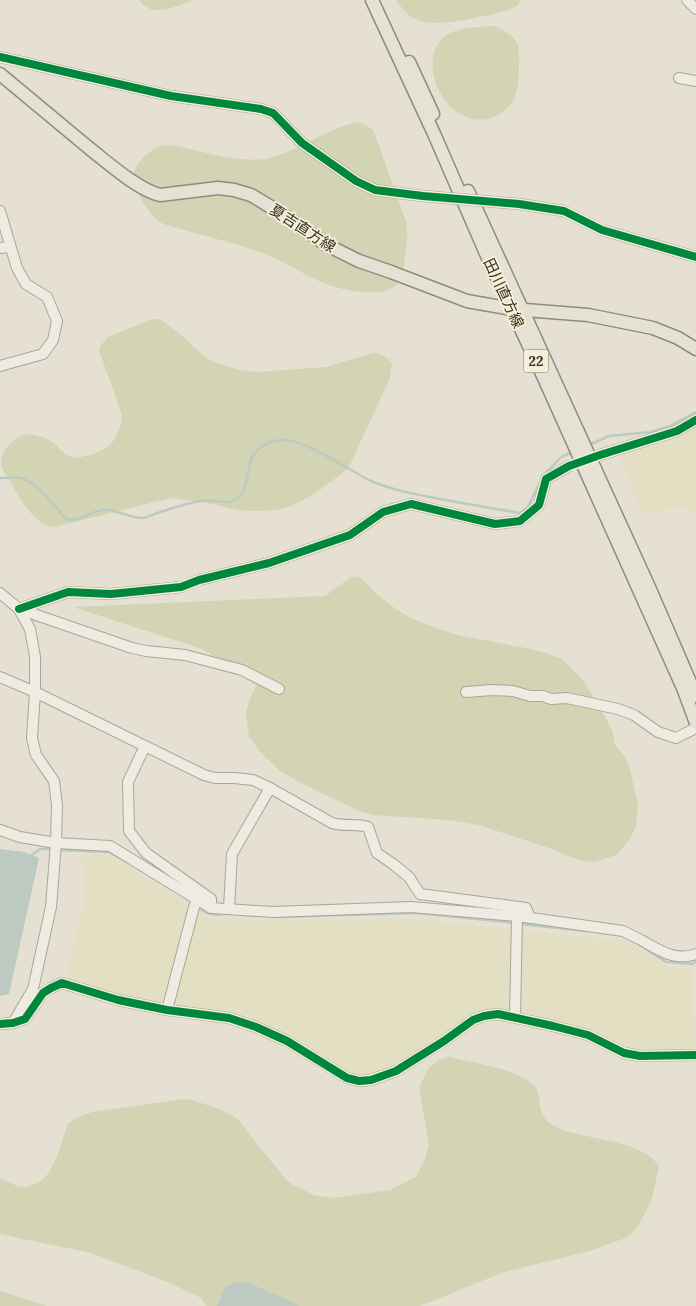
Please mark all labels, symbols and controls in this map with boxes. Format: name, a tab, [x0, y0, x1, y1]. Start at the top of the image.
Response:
street label: 夏吉直方線	[266, 200, 340, 256]
street label: 田川直方線	[480, 255, 528, 331]
road number: 22	[524, 350, 548, 372]

